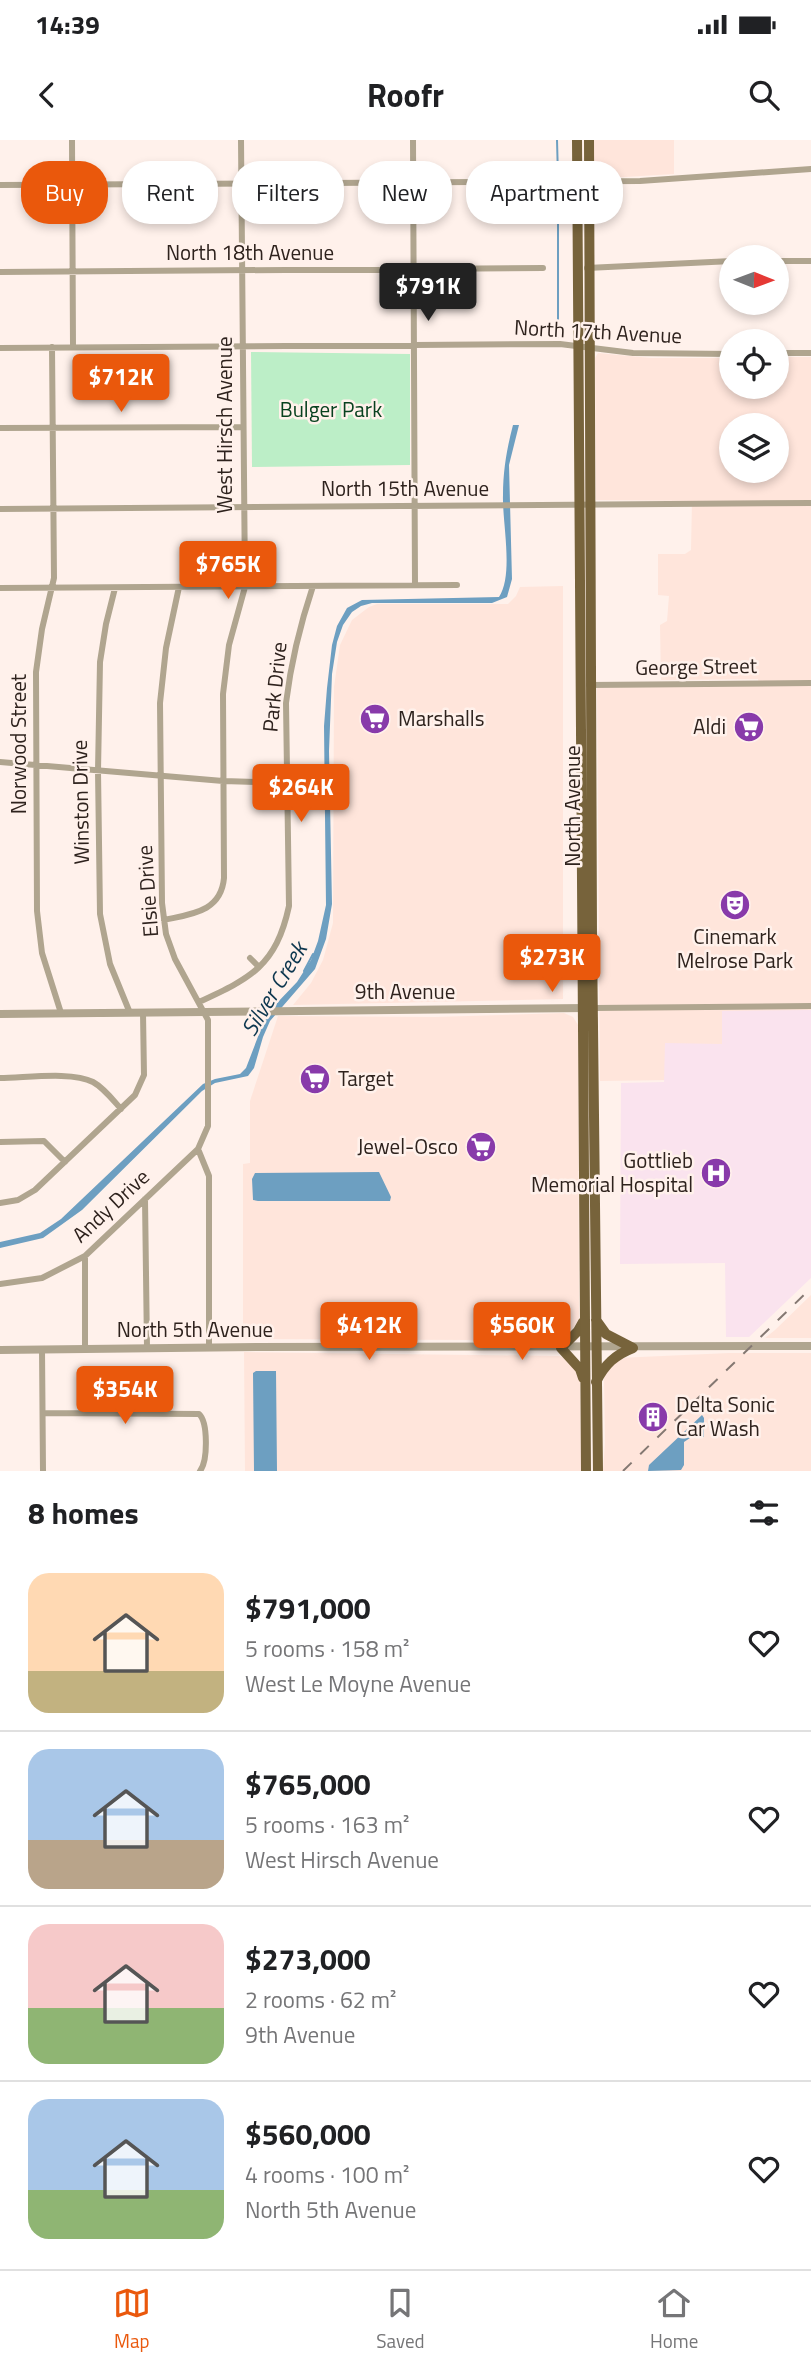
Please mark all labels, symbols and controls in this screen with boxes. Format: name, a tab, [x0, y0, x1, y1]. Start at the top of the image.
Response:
text: 14:39	[35, 5, 100, 44]
text: Roofr	[367, 71, 444, 119]
icon: back	[28, 76, 66, 114]
icon: search	[745, 76, 783, 114]
chip: Buy	[21, 161, 108, 224]
chip: Rent	[122, 161, 218, 224]
chip: Filters	[232, 161, 344, 224]
chip: New	[358, 161, 452, 224]
chip: Apartment	[466, 161, 623, 224]
street label: North 18th Avenue	[166, 236, 334, 268]
north arrow	[719, 245, 789, 315]
map controls	[719, 245, 789, 483]
pin: $791K	[379, 264, 477, 323]
text: $791K	[395, 268, 461, 303]
street label: North 17th Avenue	[513, 311, 683, 351]
button: locate	[719, 329, 789, 399]
street label: West Hirsch Avenue	[208, 336, 240, 514]
pin: $712K	[72, 355, 170, 414]
text: $712K	[88, 359, 154, 394]
park label: Bulger Park	[280, 393, 382, 425]
button: layers	[719, 413, 789, 483]
street label: North 15th Avenue	[321, 472, 489, 504]
pin: $765K	[179, 542, 277, 601]
text: $765K	[195, 546, 261, 581]
street label: Park Drive	[253, 640, 295, 734]
street label: George Street	[635, 649, 758, 683]
street label: Norwood Street	[2, 673, 34, 814]
supermarket icon: Marshalls	[358, 702, 392, 736]
place label: Marshalls	[398, 702, 484, 734]
place label: Aldi	[693, 710, 726, 742]
supermarket icon: Aldi	[732, 710, 766, 744]
street label: Winston Drive	[63, 739, 97, 865]
street label: North Avenue	[556, 745, 588, 867]
pin: $264K	[252, 764, 350, 824]
text: $264K	[268, 769, 334, 804]
street label: Elsie Drive	[128, 844, 166, 938]
theatre icon: Cinemark Melrose Park	[718, 888, 752, 922]
place label: Cinemark Melrose Park	[677, 920, 793, 976]
water label: Silver Creek	[232, 933, 317, 1042]
pin: $273K	[503, 934, 601, 994]
text: $273K	[519, 939, 585, 974]
street label: 9th Avenue	[355, 975, 455, 1007]
supermarket icon: Target	[298, 1062, 332, 1096]
place label: Target	[338, 1062, 394, 1094]
place label: Jewel-Osco	[357, 1130, 458, 1162]
supermarket icon: Jewel-Osco	[464, 1130, 498, 1164]
place label: Gottlieb Memorial Hospital	[531, 1144, 693, 1200]
hospital icon: Gottlieb Memorial Hospital	[699, 1156, 733, 1190]
street label: Andy Drive	[64, 1161, 156, 1250]
pin: $412K	[320, 1302, 418, 1362]
pin: $560K	[473, 1302, 571, 1362]
text: $412K	[336, 1307, 402, 1342]
text: $560K	[489, 1307, 555, 1342]
street label: North 5th Avenue	[117, 1313, 273, 1345]
pin: $354K	[76, 1366, 174, 1426]
text: $354K	[92, 1371, 158, 1406]
place label: Delta Sonic Car Wash	[676, 1388, 775, 1444]
building icon: Delta Sonic Car Wash	[636, 1400, 670, 1434]
text: 8 homes	[28, 1490, 139, 1536]
icon: filters	[745, 1494, 783, 1532]
text: $791,000	[245, 1585, 371, 1631]
icon: home	[84, 1601, 168, 1685]
icon: heart	[745, 1624, 783, 1662]
text: 5 rooms · 158 m²	[245, 1631, 409, 1666]
text: West Le Moyne Avenue	[245, 1666, 471, 1701]
text: $765,000	[245, 1761, 371, 1807]
icon: home	[84, 1777, 168, 1861]
icon: heart	[745, 1800, 783, 1838]
text: 5 rooms · 163 m²	[245, 1807, 409, 1842]
text: West Hirsch Avenue	[245, 1842, 439, 1877]
text: $273,000	[245, 1936, 371, 1982]
icon: home	[84, 1952, 168, 2036]
icon: heart	[745, 1975, 783, 2013]
text: 2 rooms · 62 m²	[245, 1982, 396, 2017]
text: 9th Avenue	[245, 2017, 355, 2052]
text: $560,000	[245, 2111, 371, 2157]
icon: home	[84, 2127, 168, 2211]
icon: heart	[745, 2150, 783, 2188]
text: 4 rooms · 100 m²	[245, 2157, 409, 2192]
text: North 5th Avenue	[245, 2192, 416, 2227]
tab: Map	[113, 2284, 151, 2355]
tab: Saved	[376, 2284, 425, 2355]
tab: Home	[650, 2284, 698, 2355]

